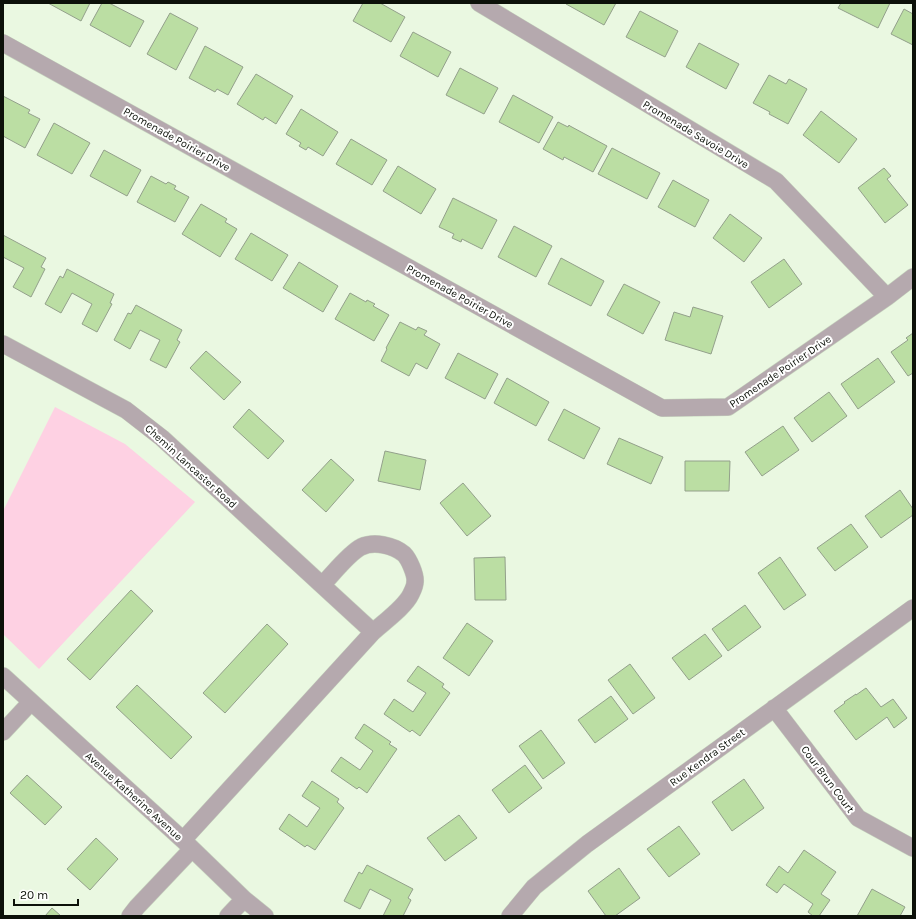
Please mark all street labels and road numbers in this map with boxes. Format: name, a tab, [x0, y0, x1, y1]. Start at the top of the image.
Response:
street label: Promenade Savoie Drive	[641, 98, 751, 171]
street label: Promenade Poirier Drive	[121, 105, 233, 174]
street label: Promenade Poirier Drive	[404, 262, 516, 331]
street label: Promenade Poirier Drive	[727, 332, 834, 410]
street label: Chemin Lancaster Road	[142, 422, 239, 511]
street label: Rue Kendra Street	[667, 726, 748, 789]
street label: Cour Brun Court	[798, 743, 857, 815]
street label: Avenue Katherine Avenue	[82, 749, 185, 844]

